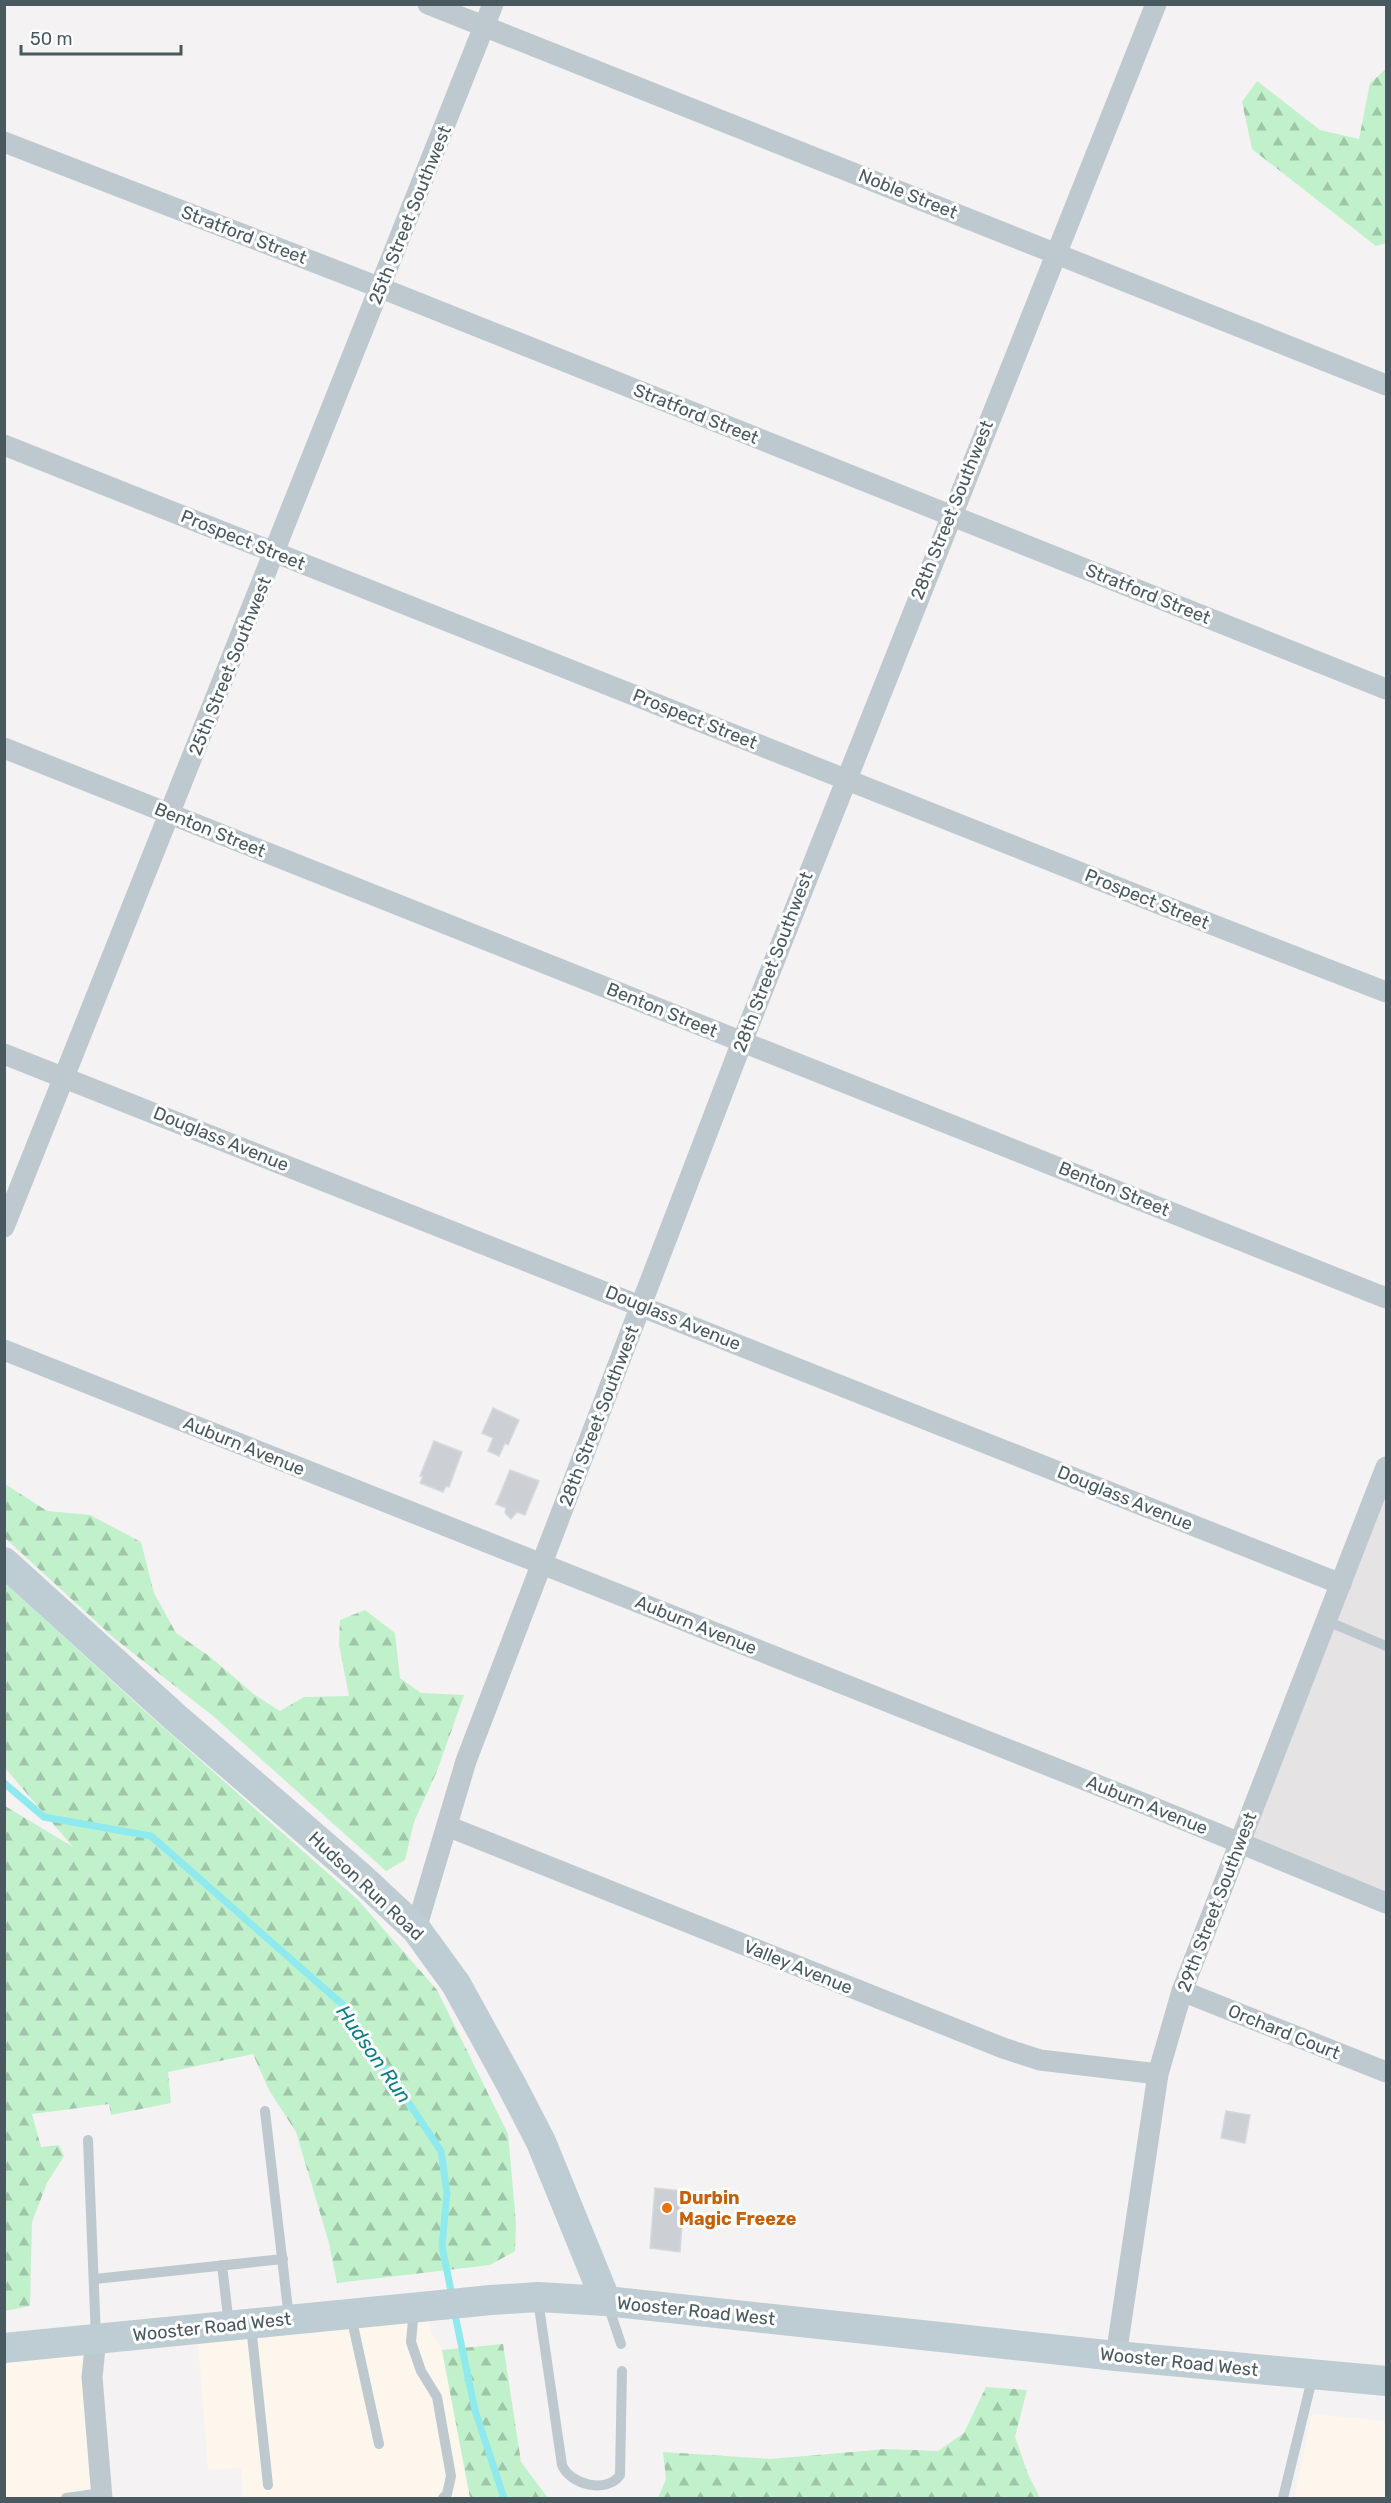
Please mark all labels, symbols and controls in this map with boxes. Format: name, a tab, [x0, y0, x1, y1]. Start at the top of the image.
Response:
scale bar	[21, 18, 182, 56]
text: 50 m	[30, 28, 73, 50]
street label: 25th Street Southwest	[364, 122, 456, 308]
street label: Noble Street	[855, 164, 961, 224]
street label: Stratford Street	[178, 201, 310, 269]
street label: Stratford Street	[630, 379, 762, 449]
street label: 28th Street Southwest	[906, 417, 998, 603]
street label: Prospect Street	[178, 505, 308, 575]
street label: Stratford Street	[1082, 559, 1214, 629]
street label: 25th Street Southwest	[184, 573, 276, 759]
street label: Prospect Street	[630, 684, 760, 754]
street label: Benton Street	[151, 798, 269, 862]
street label: Prospect Street	[1082, 864, 1212, 934]
street label: 28th Street Southwest	[728, 869, 818, 1055]
street label: Benton Street	[603, 978, 721, 1042]
street label: Douglass Avenue	[150, 1102, 292, 1176]
street label: Benton Street	[1055, 1157, 1173, 1221]
street label: Douglass Avenue	[602, 1281, 744, 1355]
street label: 28th Street Southwest	[554, 1323, 644, 1509]
street label: Auburn Avenue	[180, 1412, 308, 1480]
street label: Douglass Avenue	[1054, 1461, 1196, 1535]
street label: Auburn Avenue	[632, 1591, 760, 1659]
street label: Auburn Avenue	[1083, 1771, 1211, 1839]
street label: 29th Street Southwest	[1173, 1809, 1261, 1995]
street label: Hudson Run Road	[304, 1827, 428, 1945]
street label: Valley Avenue	[740, 1935, 856, 1999]
water label: Hudson Run	[331, 2000, 417, 2108]
street label: Orchard Court	[1225, 2000, 1343, 2064]
place label: Durbin Magic Freeze	[679, 2187, 797, 2230]
marker: Durbin Magic Freeze	[660, 2201, 674, 2215]
street label: Wooster Road West	[616, 2292, 776, 2330]
street label: Wooster Road West	[132, 2308, 292, 2346]
street label: Wooster Road West	[1099, 2343, 1259, 2381]

